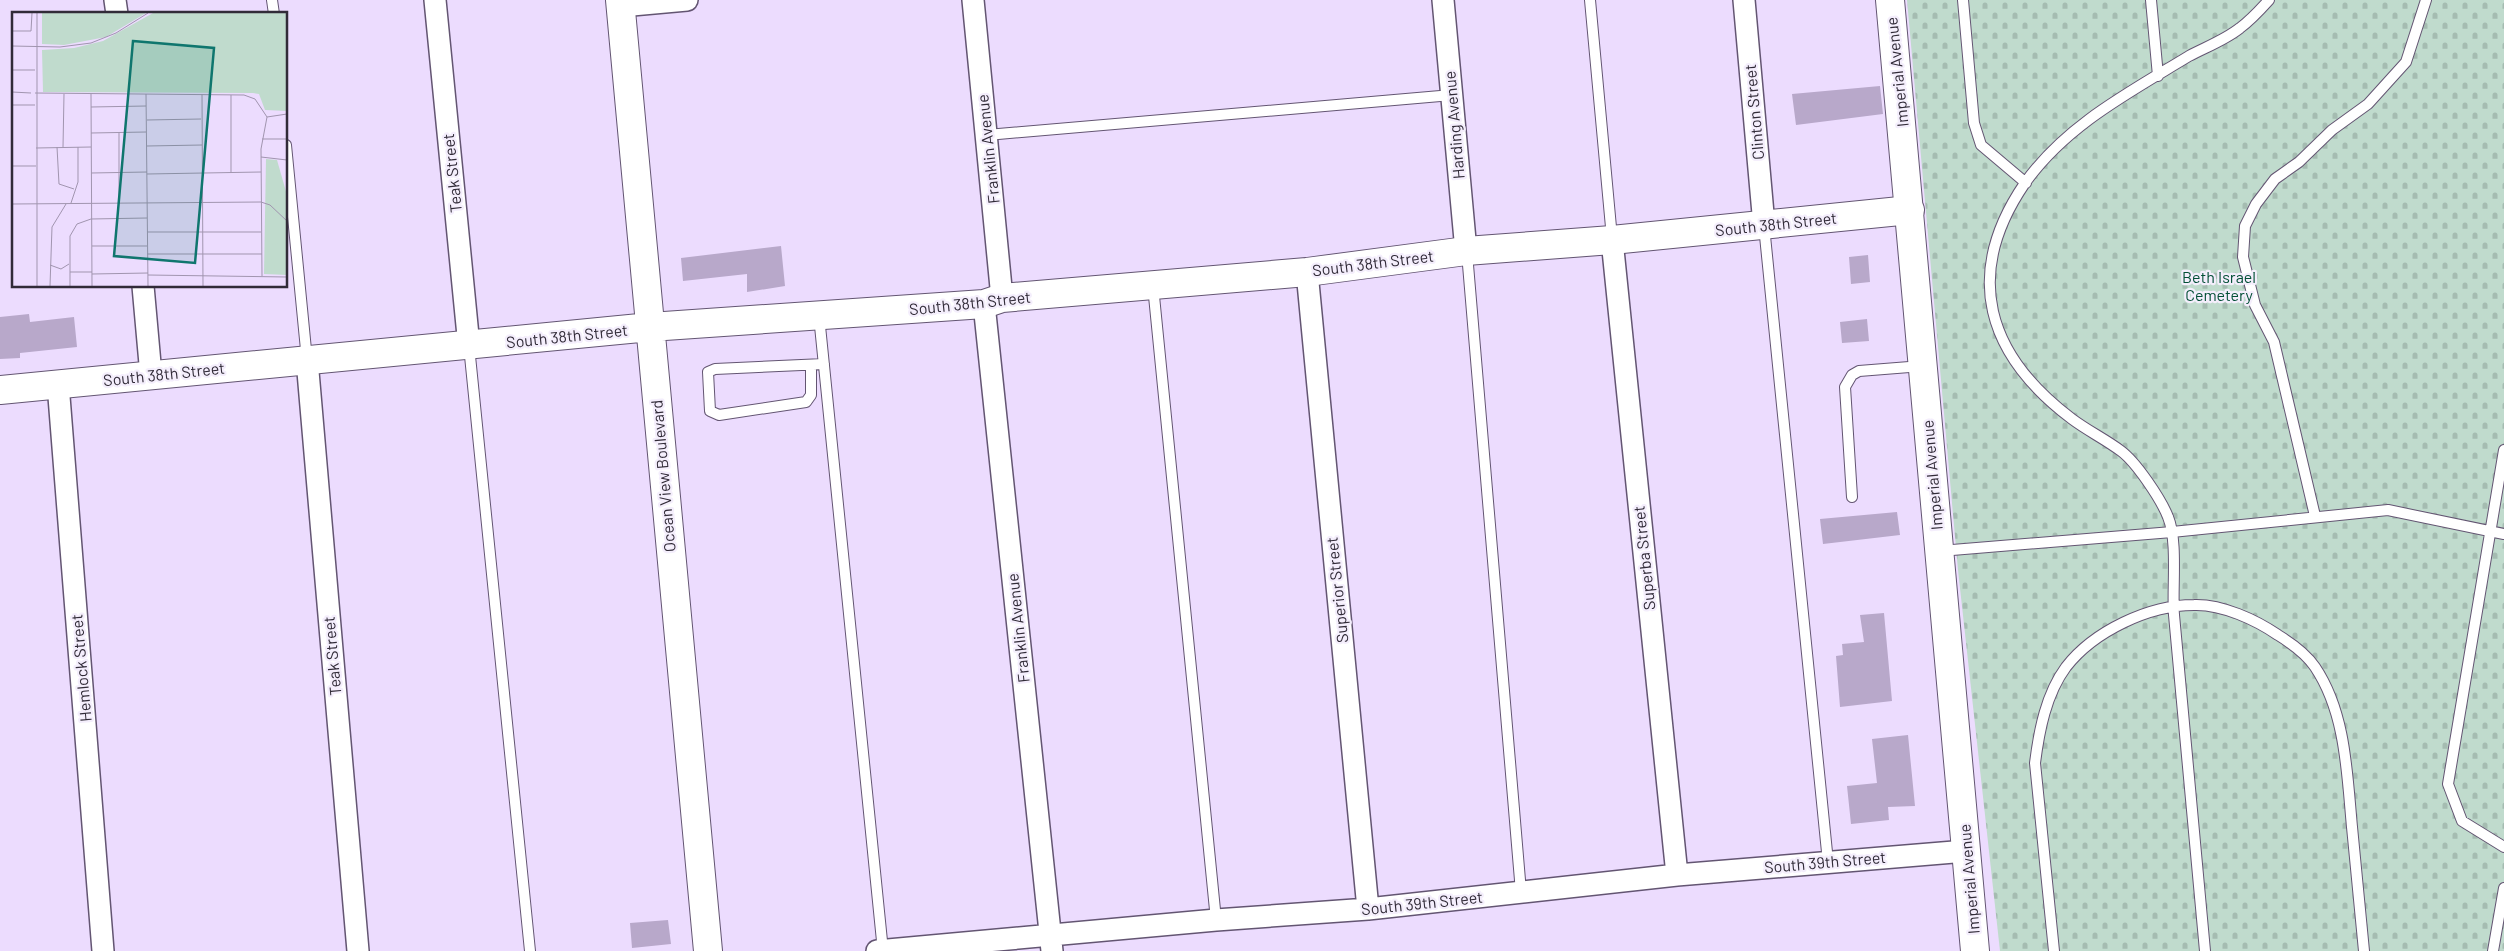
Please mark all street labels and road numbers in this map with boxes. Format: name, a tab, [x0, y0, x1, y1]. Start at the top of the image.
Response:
street label: Imperial Avenue	[1881, 16, 1912, 128]
street label: Clinton Street	[1740, 63, 1767, 161]
street label: Harding Avenue	[1439, 70, 1468, 180]
street label: Franklin Avenue	[972, 93, 1003, 205]
street label: Teak Street	[438, 133, 465, 214]
street label: South 38th Street	[1714, 208, 1838, 239]
street label: South 38th Street	[1311, 246, 1435, 279]
street label: South 38th Street	[908, 287, 1032, 318]
street label: South 38th Street	[505, 320, 629, 351]
street label: South 38th Street	[102, 358, 226, 389]
street label: Ocean View Boulevard	[646, 399, 679, 553]
street label: Imperial Avenue	[1917, 419, 1946, 531]
street label: Superba Street	[1629, 505, 1658, 611]
street label: Superior Street	[1321, 536, 1352, 644]
street label: Franklin Avenue	[1002, 572, 1033, 684]
street label: Hemlock Street	[66, 613, 95, 723]
street label: Teak Street	[319, 616, 344, 696]
street label: Imperial Avenue	[1954, 823, 1983, 935]
street label: South 39th Street	[1763, 847, 1887, 876]
street label: South 39th Street	[1360, 887, 1484, 918]

